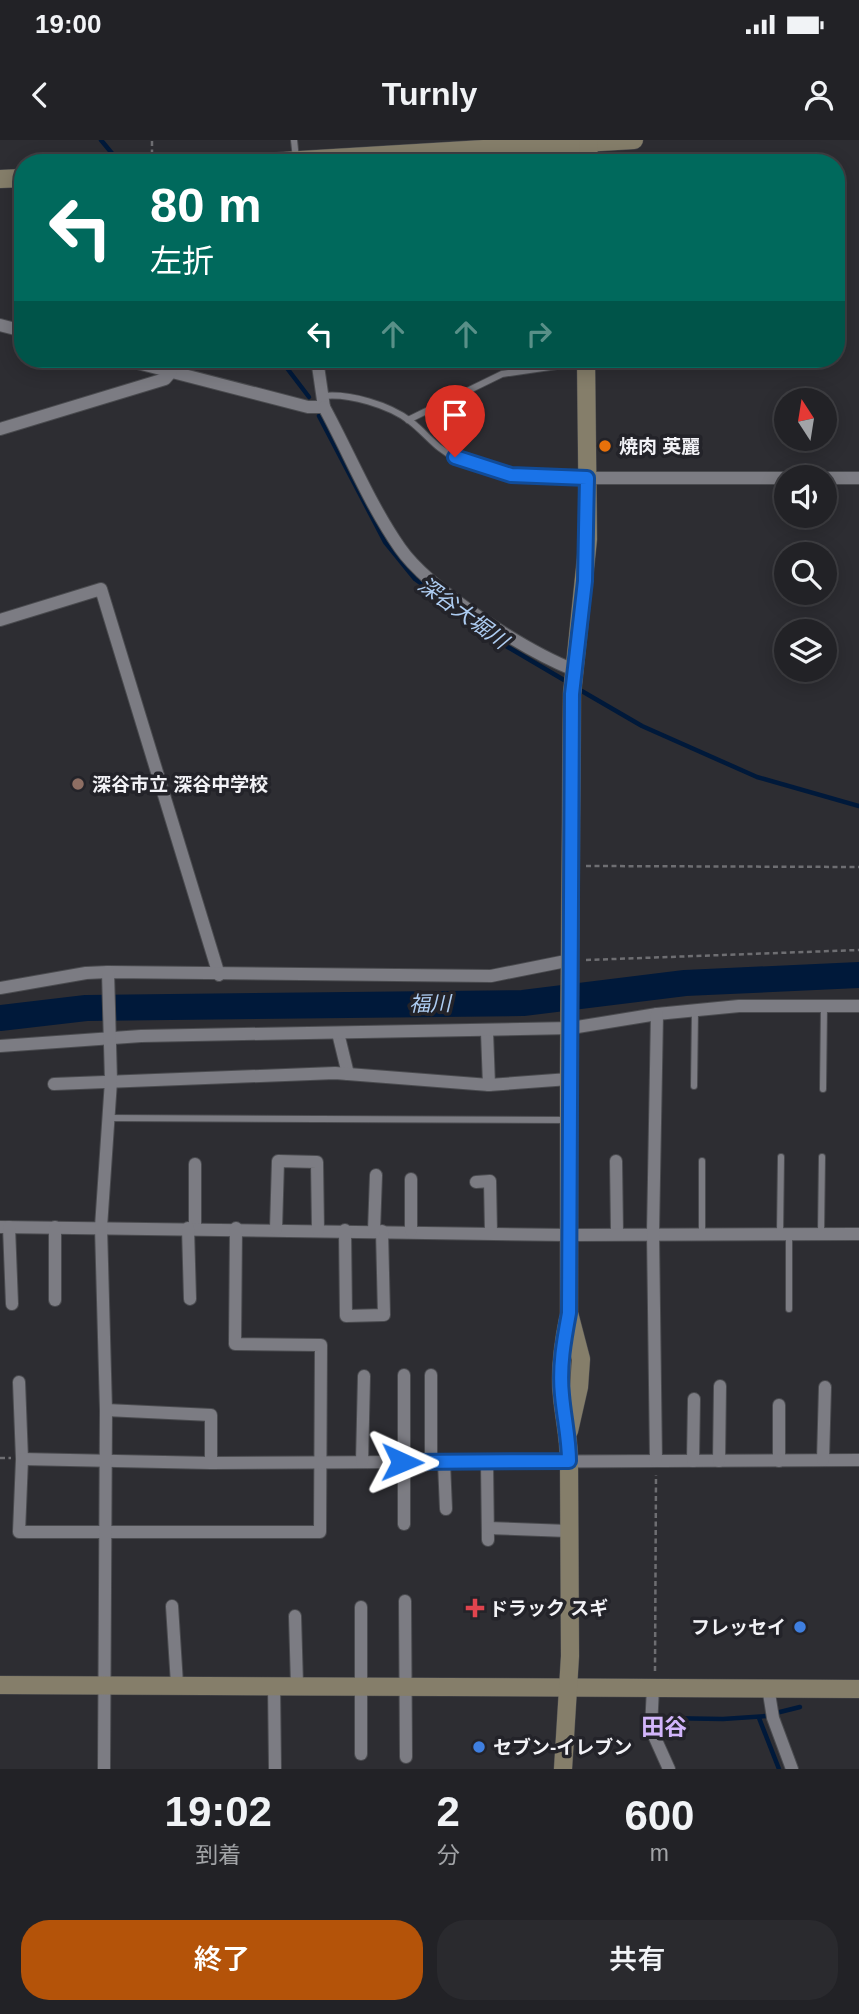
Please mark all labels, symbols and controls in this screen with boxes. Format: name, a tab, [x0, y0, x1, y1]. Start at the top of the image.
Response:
text: 19:00	[35, 9, 102, 39]
icon: back	[21, 76, 59, 114]
text: Turnly	[382, 76, 477, 112]
icon: person	[800, 76, 838, 114]
text: 80 m	[150, 178, 262, 232]
icon: left	[35, 182, 126, 273]
text: 左折	[150, 243, 214, 279]
icon: left	[301, 315, 339, 353]
icon: ahead	[374, 315, 412, 353]
icon: ahead	[447, 315, 485, 353]
icon: right	[520, 315, 558, 353]
pin	[425, 385, 485, 457]
north arrow	[774, 388, 836, 452]
map controls	[774, 388, 837, 682]
icon: arrive	[436, 396, 474, 434]
place label: 焼肉 英麗	[619, 436, 700, 457]
marker: 焼肉 英麗	[597, 438, 613, 454]
button: sound	[774, 465, 837, 528]
button: search	[774, 542, 837, 605]
water label: 深谷大堀川	[414, 572, 514, 654]
button: layers	[774, 619, 837, 682]
place label: 深谷市立 深谷中学校	[92, 774, 268, 795]
marker: 深谷市立 深谷中学校	[70, 776, 86, 792]
water label: 福川	[409, 992, 453, 1015]
position arrow	[365, 1425, 439, 1499]
place label: ドラック スギ	[489, 1598, 608, 1619]
marker: ドラック スギ	[467, 1600, 483, 1616]
place label: フレッセイ	[691, 1617, 786, 1638]
marker: フレッセイ	[792, 1619, 808, 1635]
district label: 田谷	[641, 1714, 687, 1740]
place label: セブン-イレブン	[493, 1737, 632, 1758]
marker: セブン-イレブン	[471, 1739, 487, 1755]
text: 19:02	[165, 1788, 272, 1835]
text: 2	[436, 1788, 460, 1835]
text: 600	[624, 1792, 694, 1839]
text: m	[650, 1840, 669, 1866]
text: 到着	[195, 1842, 241, 1868]
text: 分	[437, 1842, 460, 1868]
button: 終了	[21, 1920, 423, 2000]
button: 共有	[437, 1920, 838, 2000]

